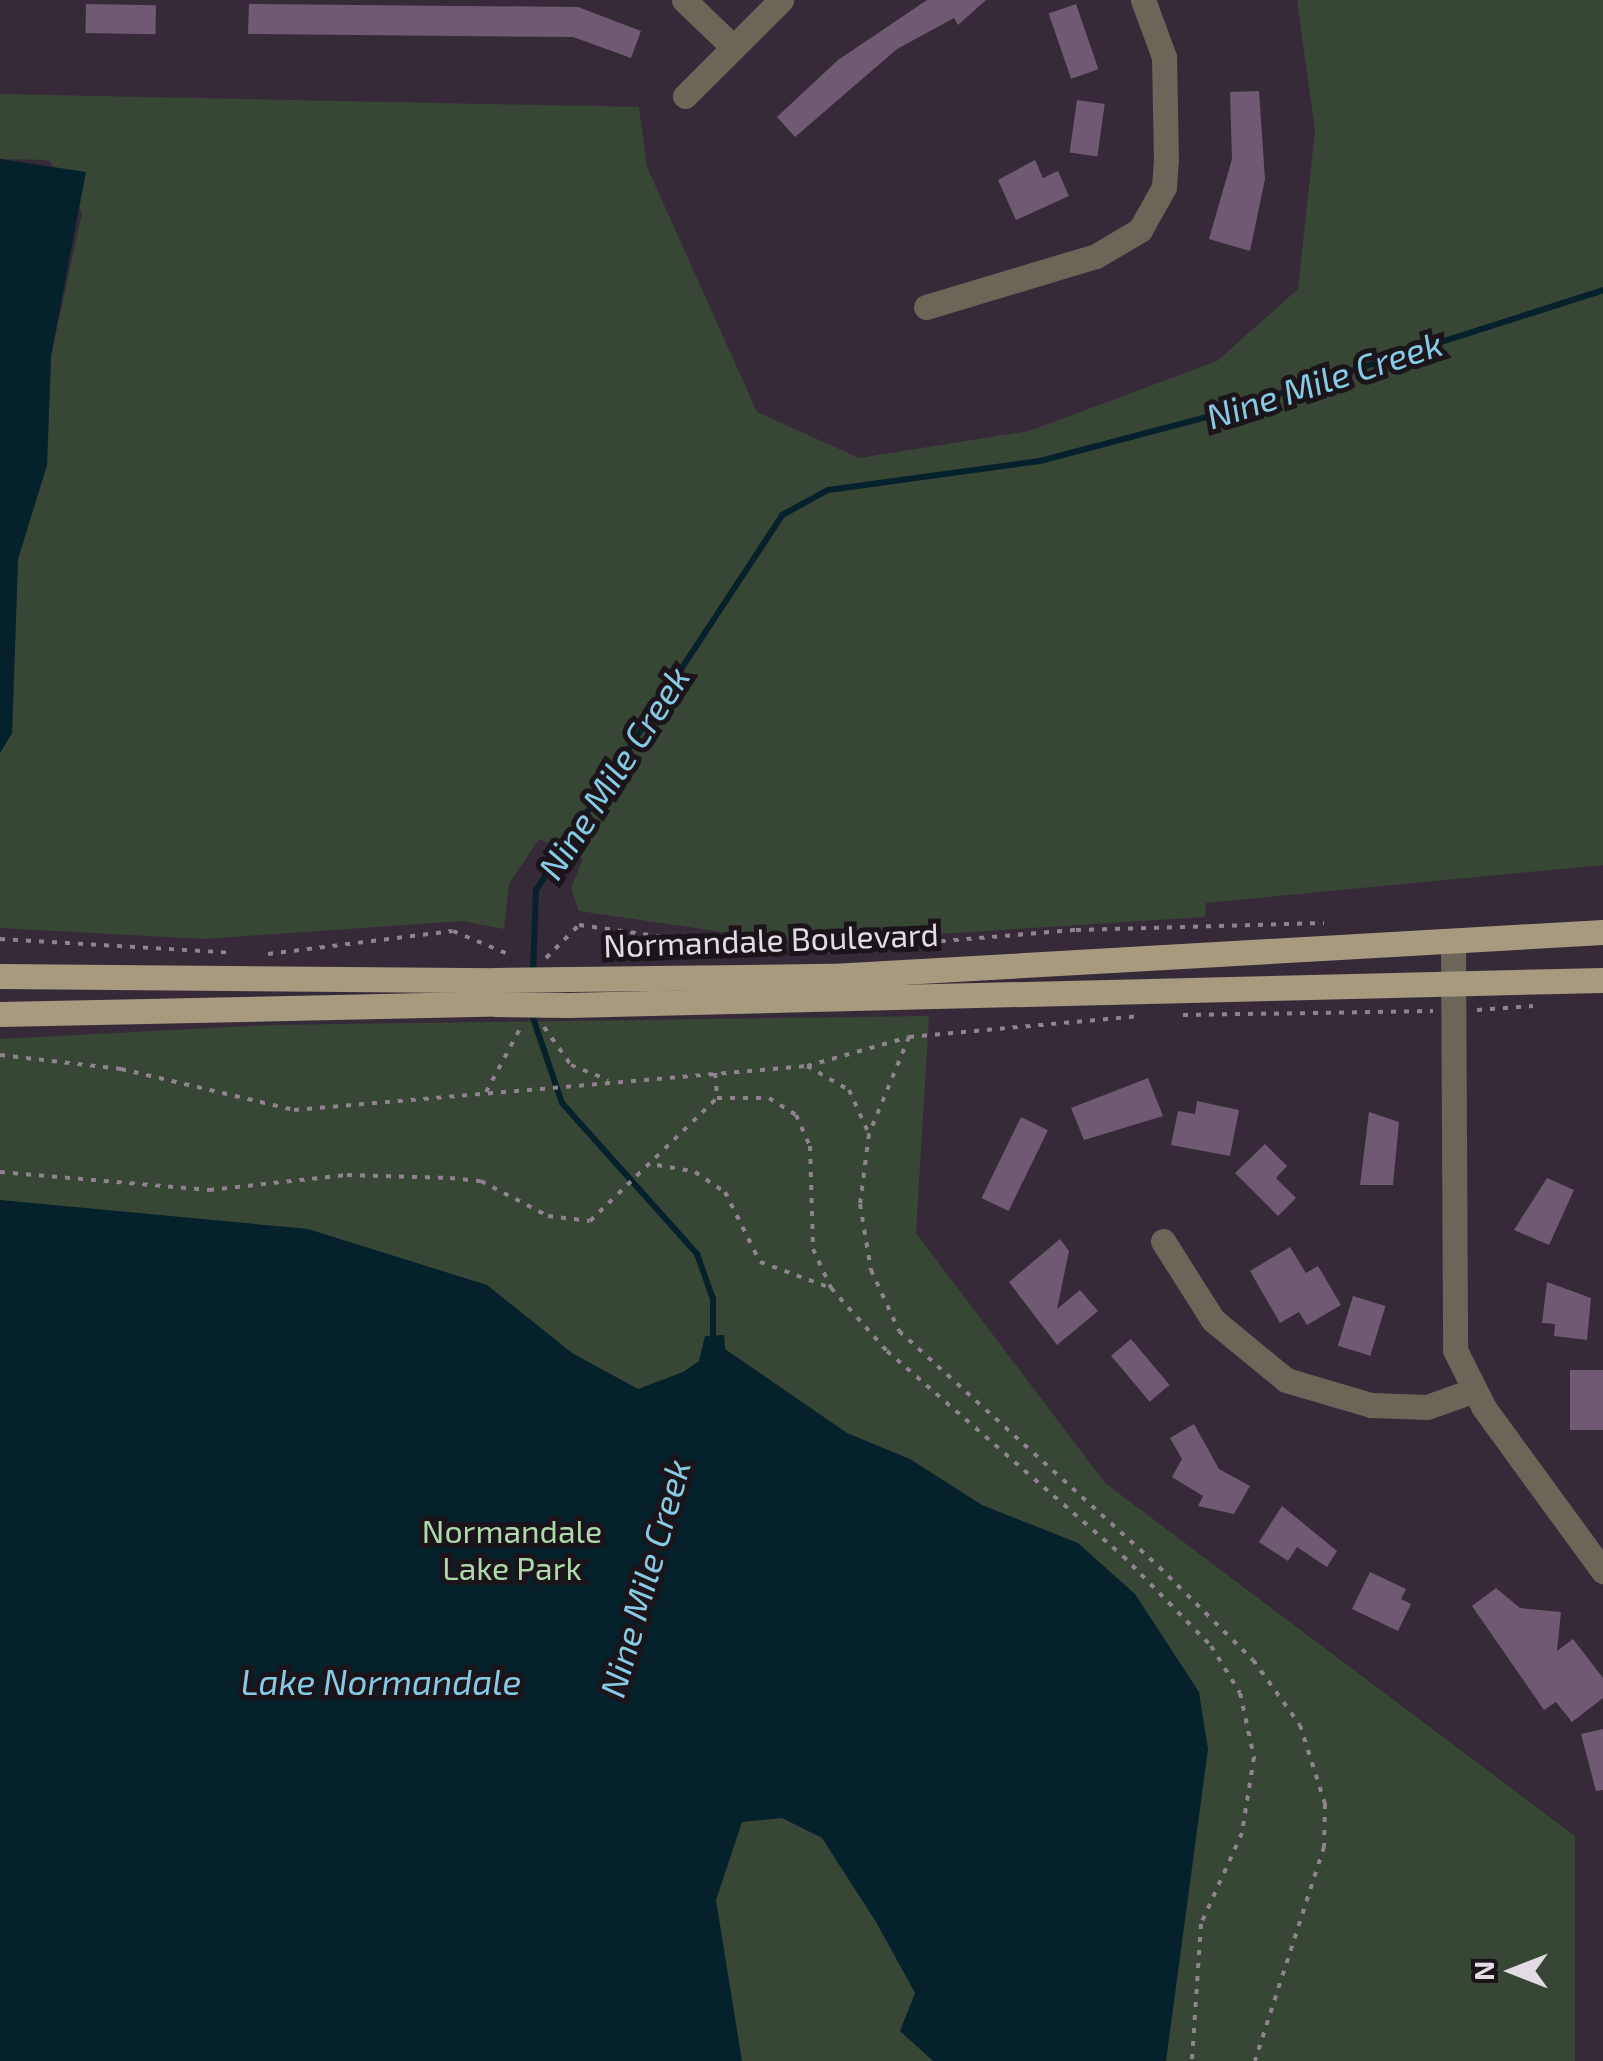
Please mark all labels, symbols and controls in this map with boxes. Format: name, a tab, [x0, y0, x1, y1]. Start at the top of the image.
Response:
water label: Nine Mile Creek	[1201, 321, 1447, 437]
water label: Nine Mile Creek	[529, 658, 697, 886]
street label: Normandale Boulevard	[603, 914, 939, 964]
water label: Nine Mile Creek	[590, 1454, 698, 1702]
park label: Normandale Lake Park	[422, 1512, 602, 1587]
water label: Lake Normandale	[241, 1660, 521, 1702]
north arrow	[1463, 1921, 1563, 2021]
text: N	[1466, 1961, 1500, 1981]

